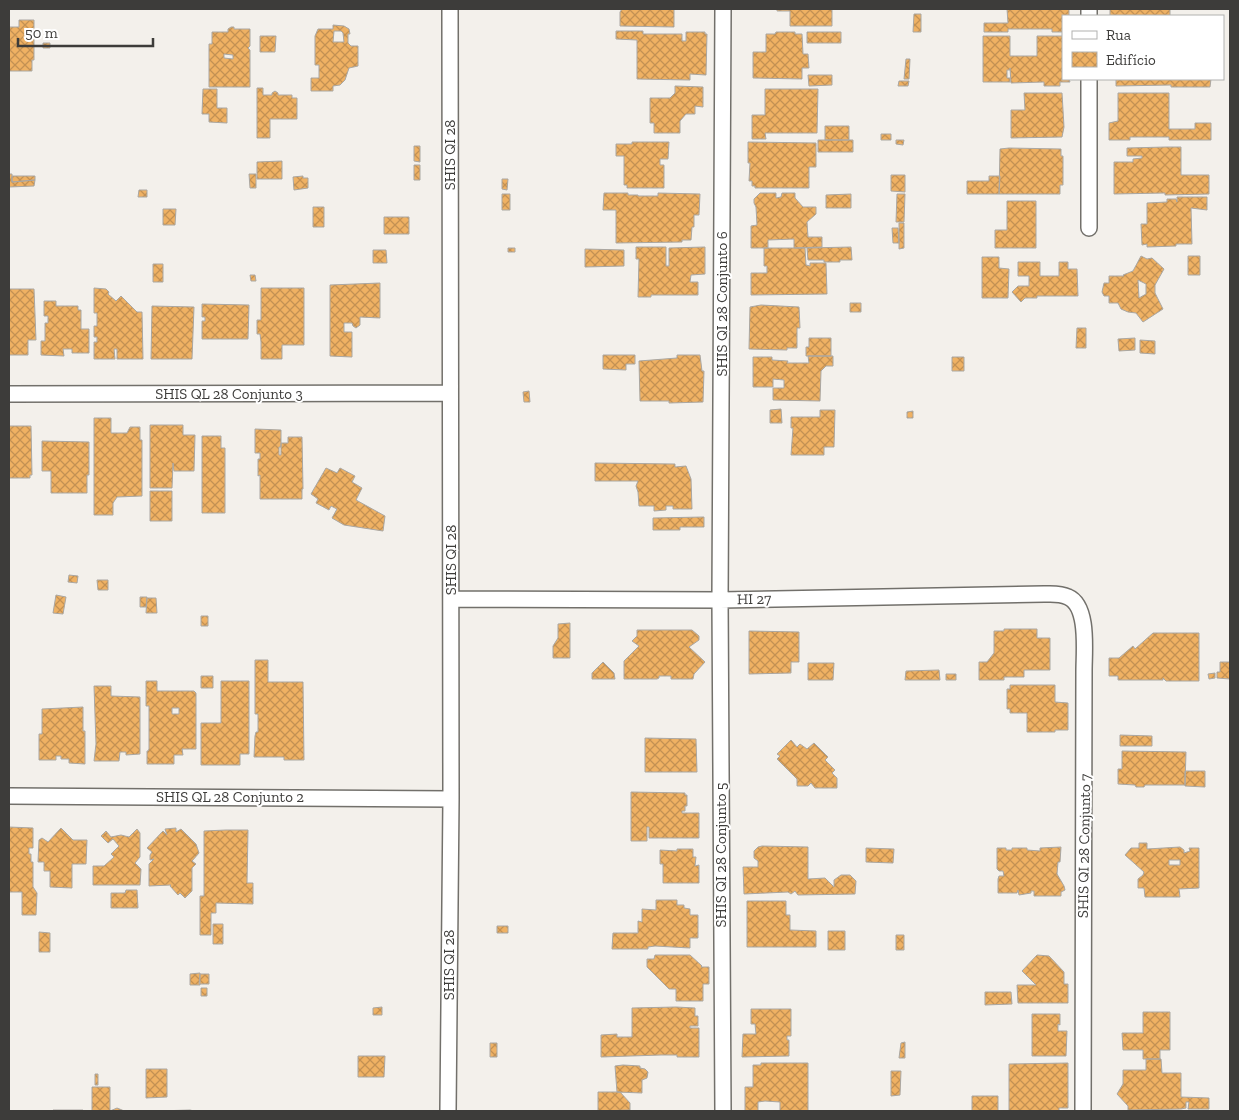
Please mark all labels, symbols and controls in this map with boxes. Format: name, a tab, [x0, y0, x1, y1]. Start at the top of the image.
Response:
scale bar	[18, 15, 152, 47]
legend	[1062, 15, 1224, 80]
text: 50 m	[25, 24, 58, 42]
text: Rua	[1106, 26, 1131, 44]
text: Edifício	[1106, 51, 1156, 69]
street label: SHIS QI 28	[441, 120, 459, 190]
street label: SHIS QI 28 Conjunto 6	[713, 231, 731, 377]
street label: SHIS QL 28 Conjunto 3	[155, 385, 303, 403]
street label: SHIS QI 28	[442, 525, 460, 595]
street label: HI 27	[737, 590, 771, 608]
street label: SHIS QI 28 Conjunto 7	[1074, 774, 1094, 918]
street label: SHIS QI 28 Conjunto 5	[712, 782, 730, 927]
street label: SHIS QL 28 Conjunto 2	[156, 788, 304, 806]
street label: SHIS QI 28	[440, 930, 458, 1000]

